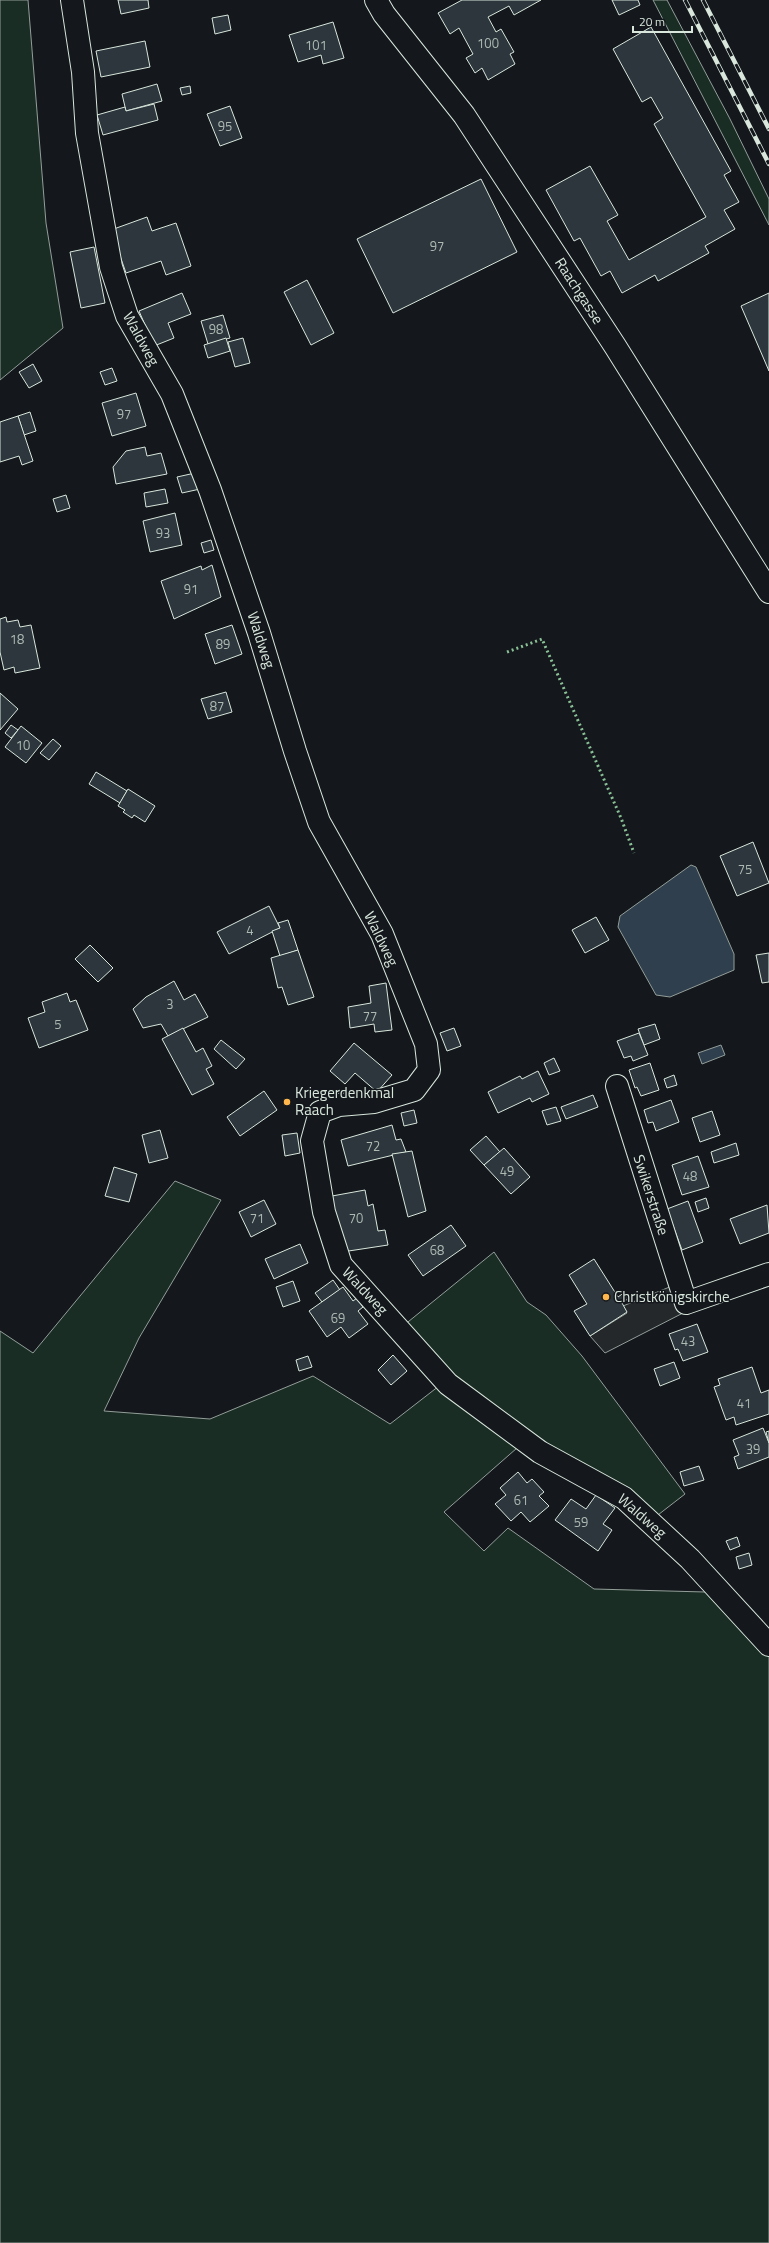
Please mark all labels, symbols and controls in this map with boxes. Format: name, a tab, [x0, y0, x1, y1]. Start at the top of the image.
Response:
scale bar	[633, 8, 692, 34]
text: 20 m	[639, 12, 665, 31]
house number: 100	[477, 33, 499, 53]
house number: 101	[305, 35, 327, 55]
house number: 95	[218, 116, 232, 136]
house number: 97	[430, 236, 444, 256]
street label: Raachgasse	[549, 253, 610, 329]
street label: Waldweg	[117, 308, 166, 370]
house number: 98	[209, 319, 223, 339]
house number: 97	[117, 404, 131, 424]
house number: 93	[156, 523, 170, 543]
house number: 91	[184, 579, 198, 599]
street label: Waldweg	[241, 608, 282, 672]
house number: 18	[10, 629, 24, 649]
house number: 89	[216, 634, 230, 654]
house number: 87	[210, 696, 224, 716]
house number: 10	[16, 735, 30, 755]
house number: 75	[738, 859, 752, 879]
street label: Waldweg	[358, 907, 405, 970]
house number: 4	[246, 920, 254, 940]
house number: 3	[166, 994, 174, 1014]
house number: 77	[363, 1006, 377, 1026]
house number: 5	[54, 1014, 62, 1034]
place label: Kriegerdenkmal Raach	[295, 1081, 394, 1121]
marker: Kriegerdenkmal Raach	[282, 1097, 292, 1107]
house number: 72	[366, 1136, 380, 1156]
street label: Swikerstraße	[628, 1152, 675, 1238]
house number: 49	[500, 1161, 514, 1181]
house number: 48	[683, 1166, 697, 1186]
house number: 71	[250, 1208, 264, 1228]
house number: 70	[349, 1208, 363, 1228]
house number: 68	[430, 1240, 444, 1260]
street label: Waldweg	[337, 1261, 394, 1320]
place label: Christkönigskirche	[614, 1285, 730, 1308]
marker: Christkönigskirche	[601, 1292, 611, 1302]
house number: 69	[331, 1308, 345, 1328]
house number: 43	[681, 1331, 695, 1351]
house number: 41	[737, 1393, 751, 1413]
house number: 39	[746, 1439, 760, 1459]
street label: Waldweg	[613, 1488, 672, 1544]
house number: 61	[514, 1490, 528, 1510]
house number: 59	[574, 1512, 588, 1532]

